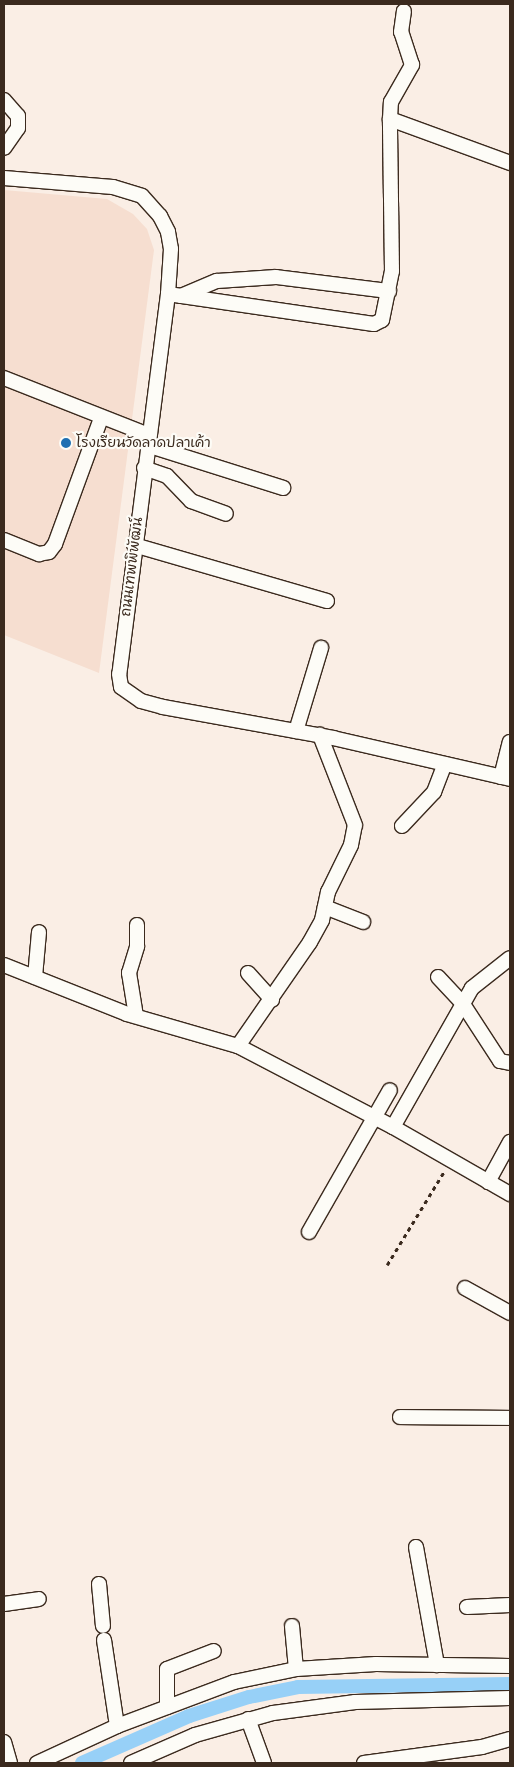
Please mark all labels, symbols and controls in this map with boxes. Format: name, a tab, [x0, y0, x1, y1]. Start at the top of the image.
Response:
place label: โรงเรียนวัดลาดปลาเค้า	[76, 435, 211, 451]
marker: โรงเรียนวัดลาดปลาเค้า	[60, 437, 72, 449]
street label: ถนนเทพพิพัฒน์	[118, 516, 146, 618]

